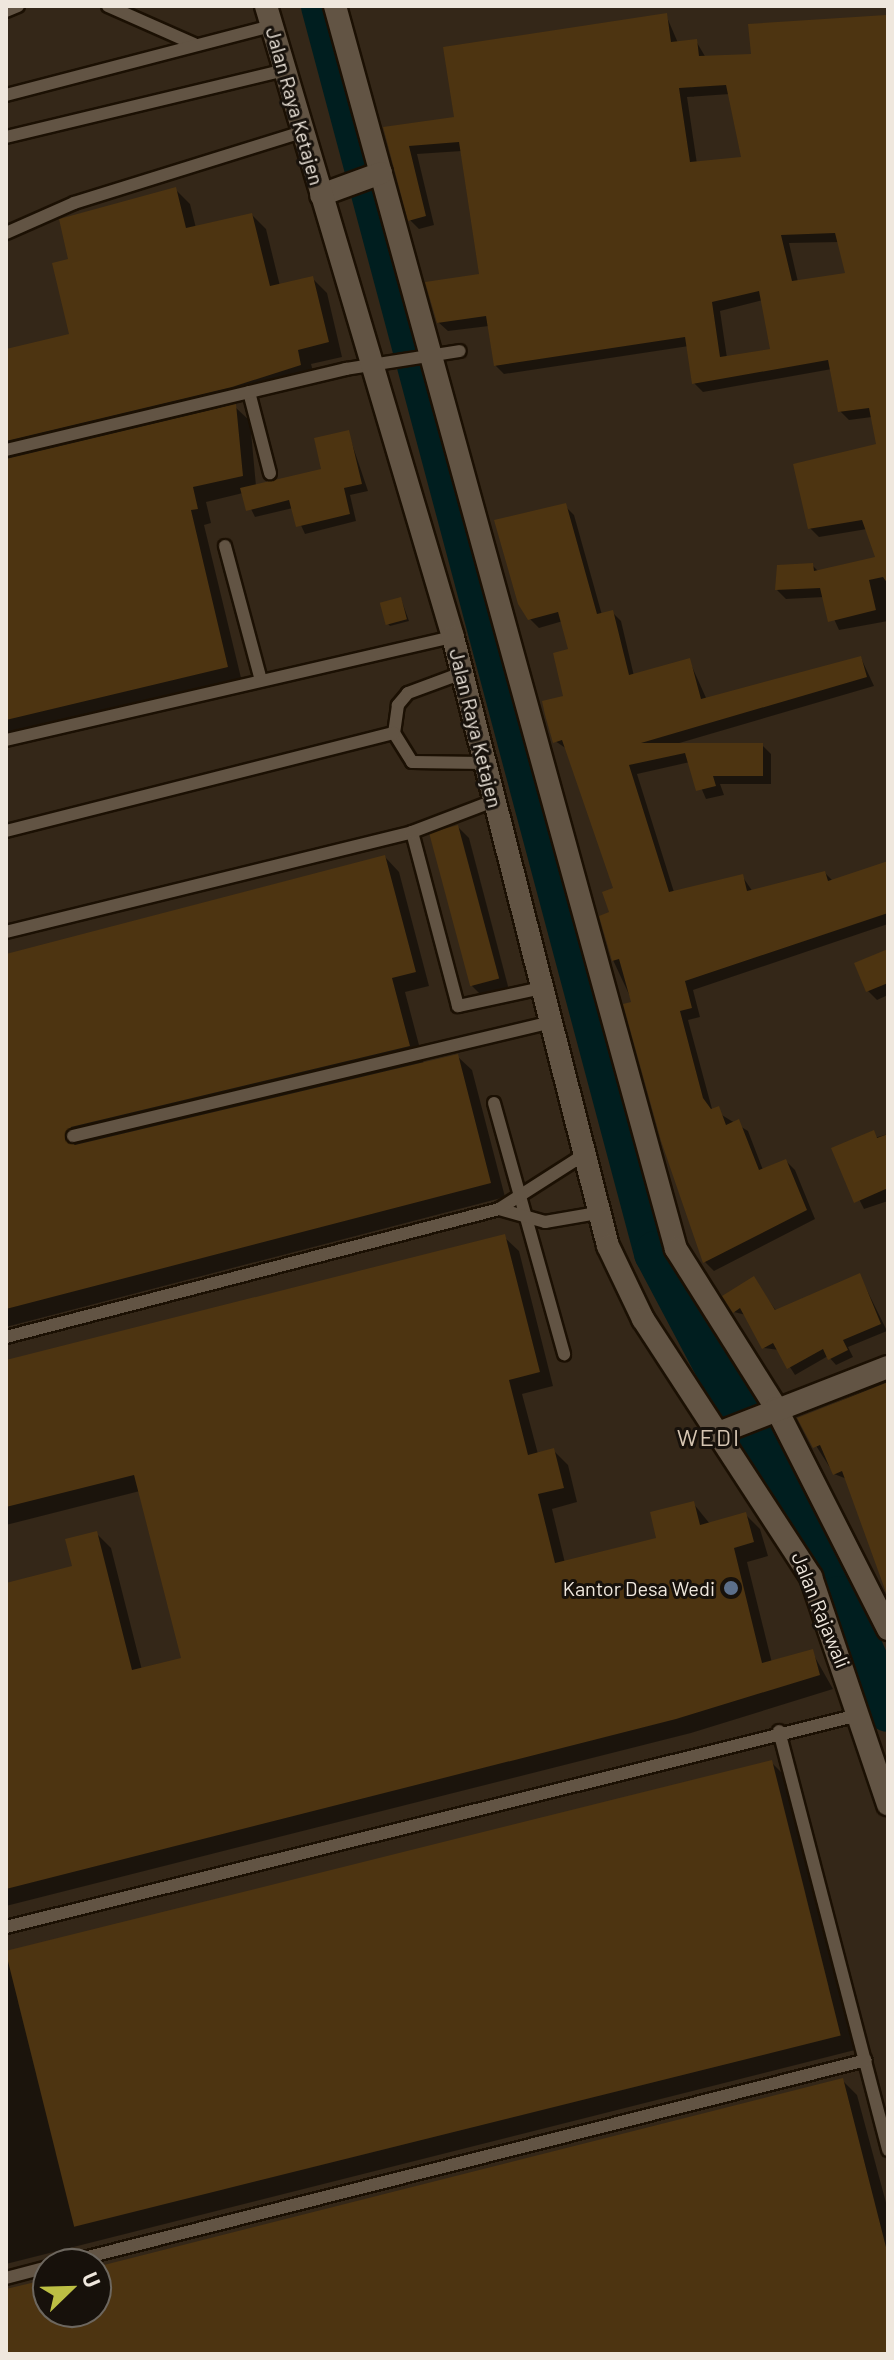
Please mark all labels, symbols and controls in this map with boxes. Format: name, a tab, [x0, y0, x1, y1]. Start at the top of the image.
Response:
street label: Jalan Raya Ketajen	[261, 24, 329, 188]
street label: Jalan Raya Ketajen	[445, 646, 507, 810]
district label: WEDI	[677, 1423, 741, 1451]
street label: Jalan Rajawali	[787, 1549, 855, 1671]
place label: Kantor Desa Wedi	[563, 1576, 715, 1600]
marker: Kantor Desa Wedi	[722, 1579, 740, 1597]
north arrow	[32, 2248, 112, 2328]
text: U	[78, 2268, 107, 2291]

